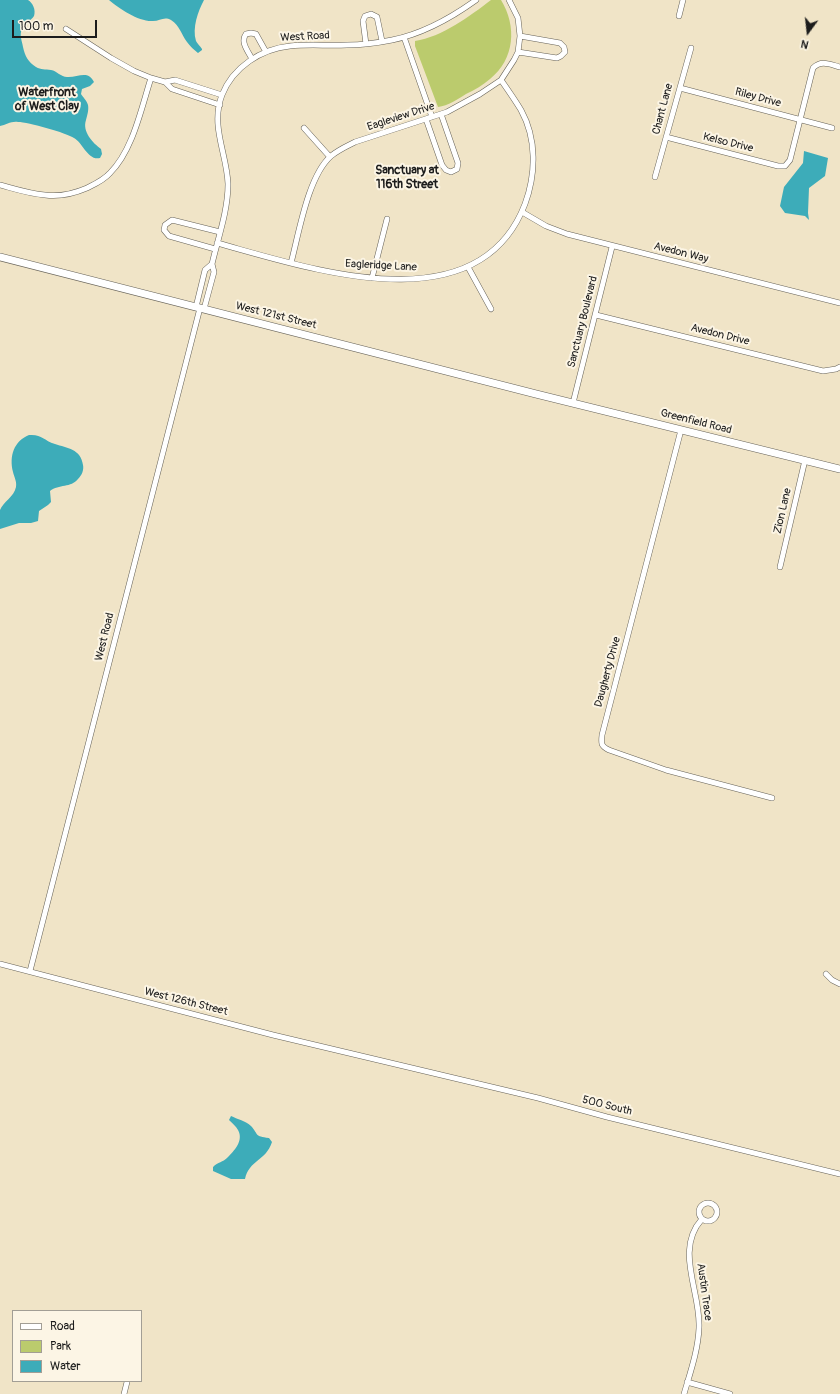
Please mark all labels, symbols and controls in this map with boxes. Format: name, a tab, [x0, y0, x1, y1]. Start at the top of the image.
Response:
scale bar	[14, 12, 99, 38]
north arrow	[788, 12, 828, 52]
text: 100 m	[19, 19, 53, 34]
street label: West Road	[280, 29, 330, 45]
text: N	[799, 37, 810, 51]
street label: Chant Lane	[650, 82, 676, 136]
district label: Waterfront of West Clay	[15, 86, 79, 114]
street label: Riley Drive	[734, 86, 782, 110]
street label: Eagleview Drive	[366, 100, 436, 134]
street label: Kelso Drive	[701, 130, 755, 156]
district label: Sanctuary at 116th Street	[375, 164, 439, 192]
street label: Avedon Way	[652, 240, 710, 266]
street label: Eagleridge Lane	[345, 258, 417, 274]
street label: Sanctuary Boulevard	[565, 275, 601, 369]
street label: West 121st Street	[234, 300, 318, 332]
street label: Avedon Drive	[689, 321, 751, 349]
street label: Greenfield Road	[659, 407, 733, 437]
street label: Zion Lane	[771, 487, 795, 535]
street label: West Road	[93, 611, 117, 663]
street label: Daugherty Drive	[592, 635, 624, 709]
street label: West 126th Street	[143, 985, 229, 1019]
street label: 500 South	[581, 1093, 633, 1119]
street label: Austin Trace	[693, 1262, 715, 1322]
legend	[12, 1310, 142, 1382]
text: Road	[50, 1319, 75, 1334]
text: Park	[50, 1339, 71, 1354]
text: Water	[50, 1359, 81, 1374]

